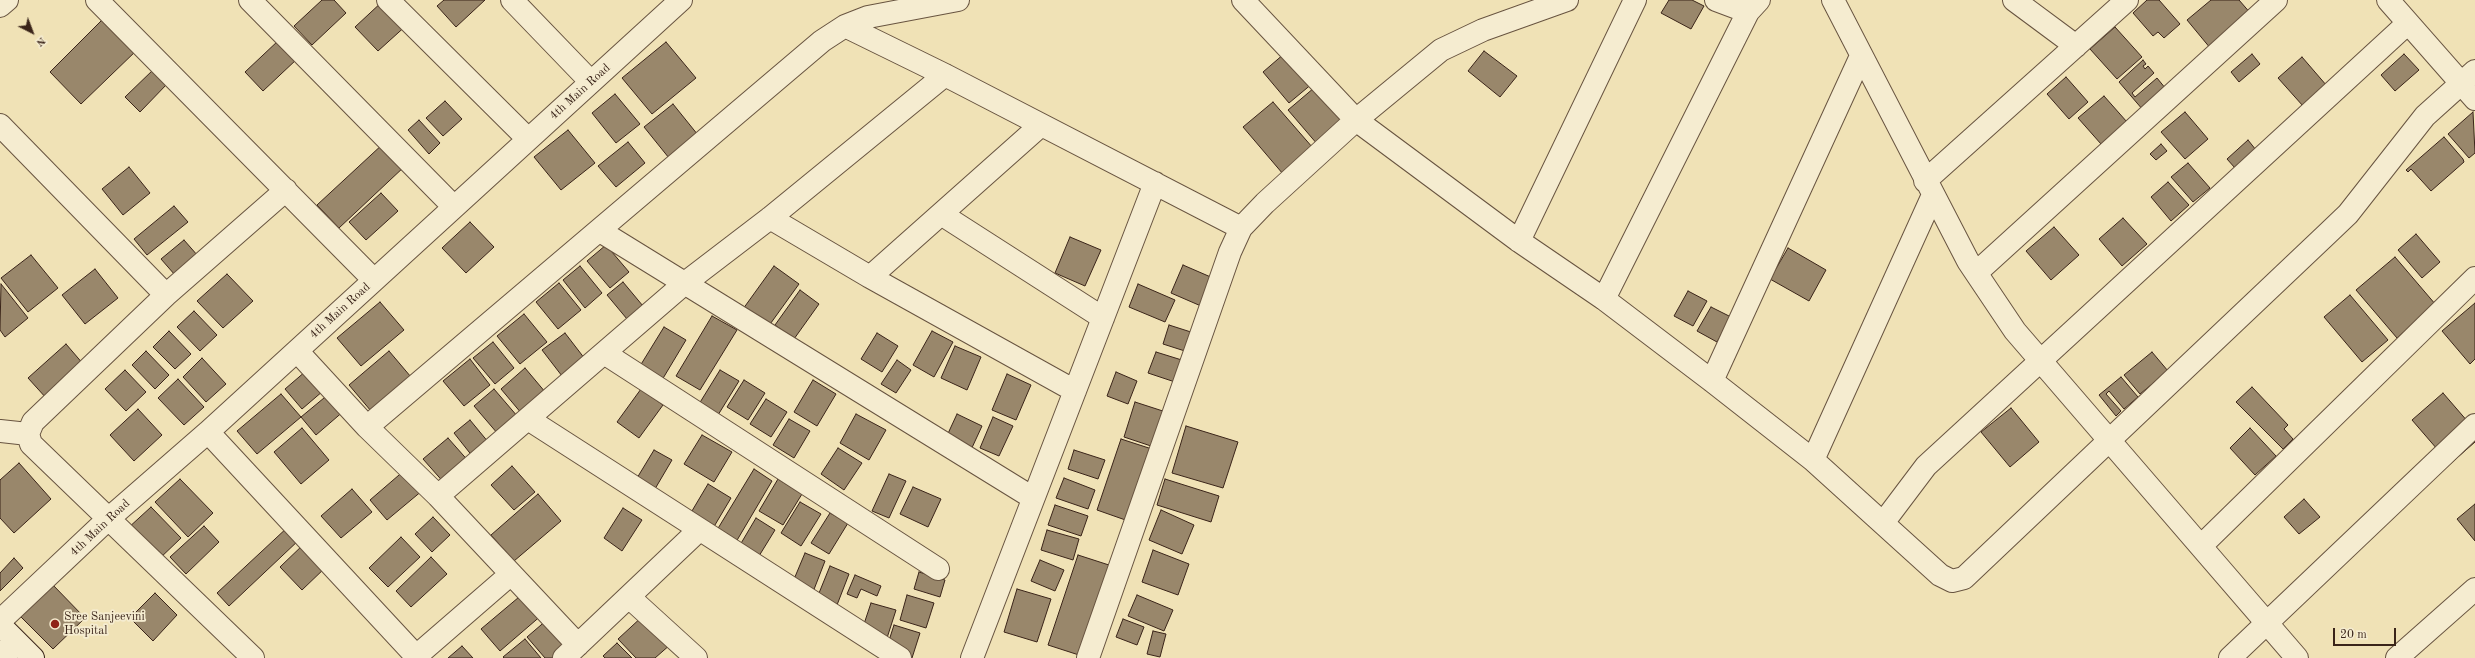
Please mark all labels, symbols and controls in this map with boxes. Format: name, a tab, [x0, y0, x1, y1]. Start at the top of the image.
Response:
north arrow	[12, 12, 52, 52]
text: N	[34, 34, 47, 48]
street label: 4th Main Road	[547, 61, 613, 123]
street label: 4th Main Road	[307, 280, 373, 342]
street label: 4th Main Road	[67, 497, 133, 559]
place label: Sree Sanjeevini Hospital	[64, 610, 145, 638]
marker: Sree Sanjeevini Hospital	[49, 618, 61, 630]
scale bar	[2335, 620, 2398, 646]
text: 20 m	[2340, 629, 2367, 641]

